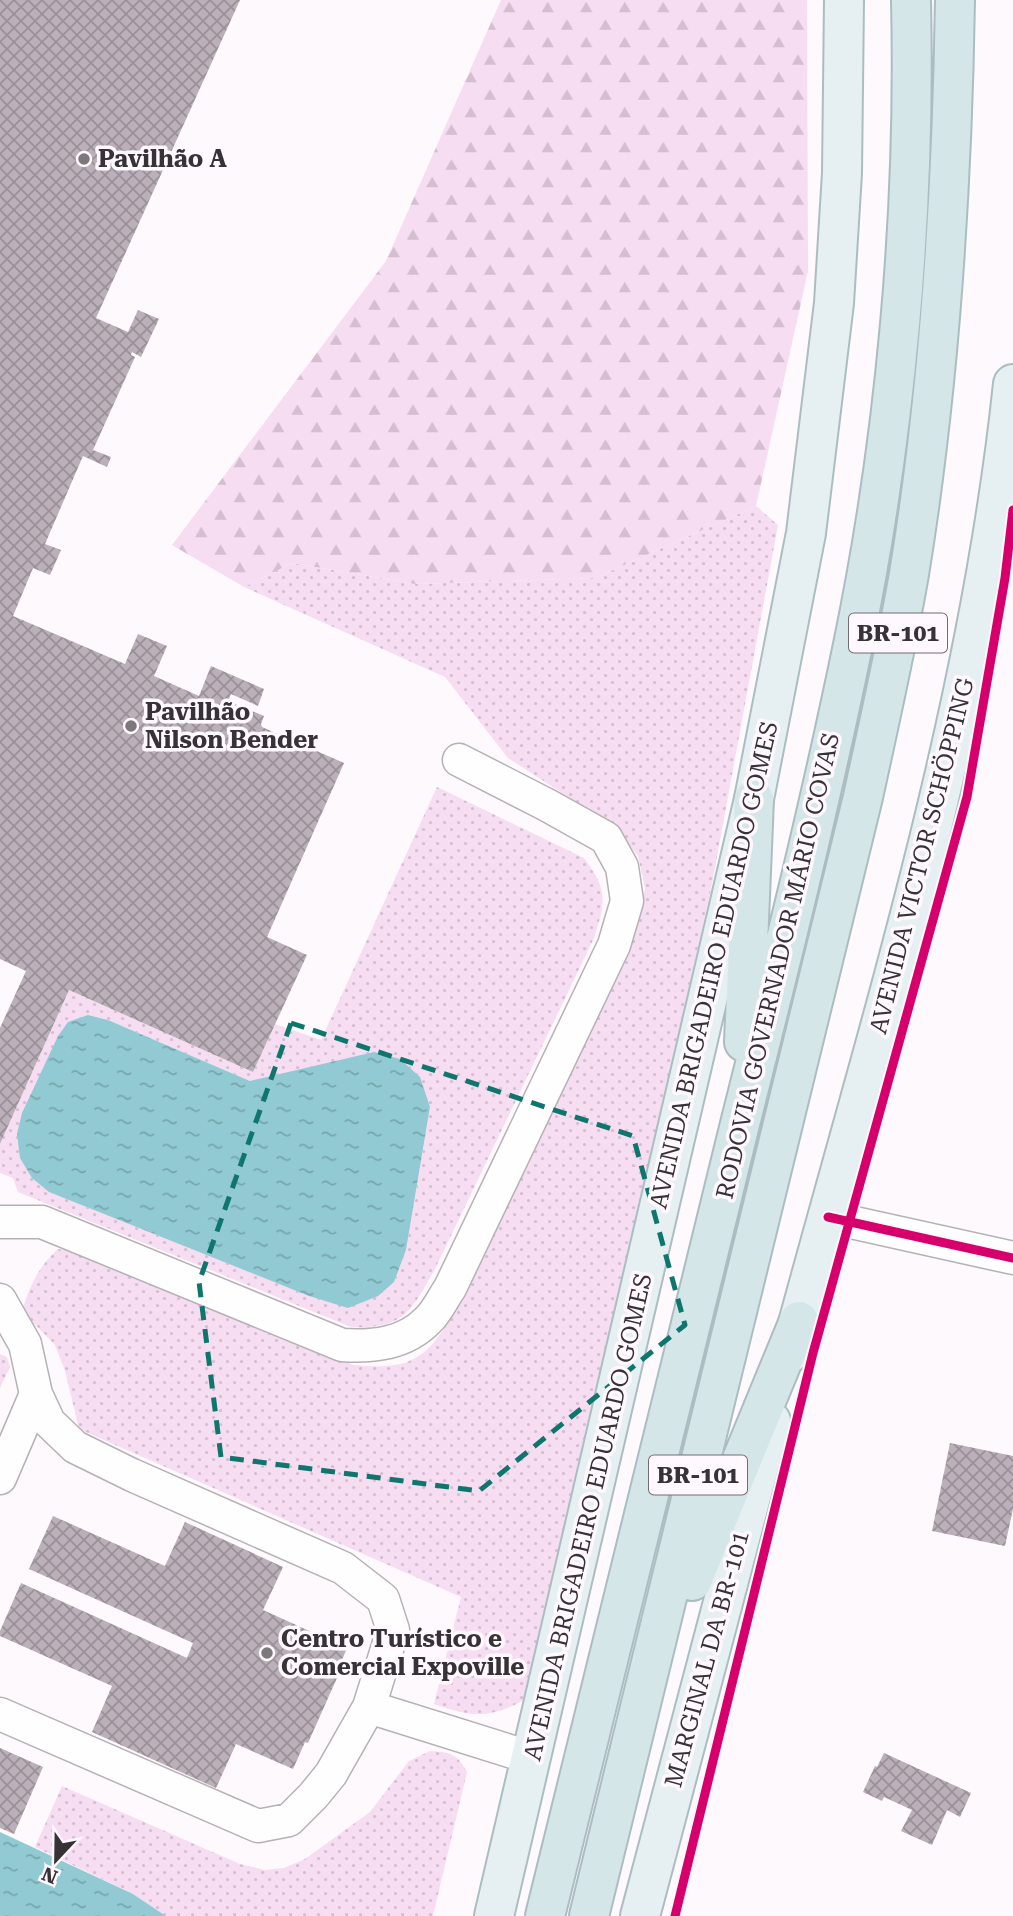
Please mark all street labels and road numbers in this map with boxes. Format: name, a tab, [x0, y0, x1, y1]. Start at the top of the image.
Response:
road number: BR-101	[849, 614, 947, 652]
street label: AVENIDA VICTOR SCHÖPPING	[863, 675, 980, 1037]
street label: AVENIDA BRIGADEIRO EDUARDO GOMES	[644, 719, 784, 1211]
street label: RODOVIA GOVERNADOR MÁRIO COVAS	[710, 730, 845, 1202]
street label: AVENIDA BRIGADEIRO EDUARDO GOMES	[518, 1271, 658, 1763]
road number: BR-101	[649, 1456, 747, 1494]
street label: MARGINAL DA BR-101	[659, 1528, 755, 1790]

